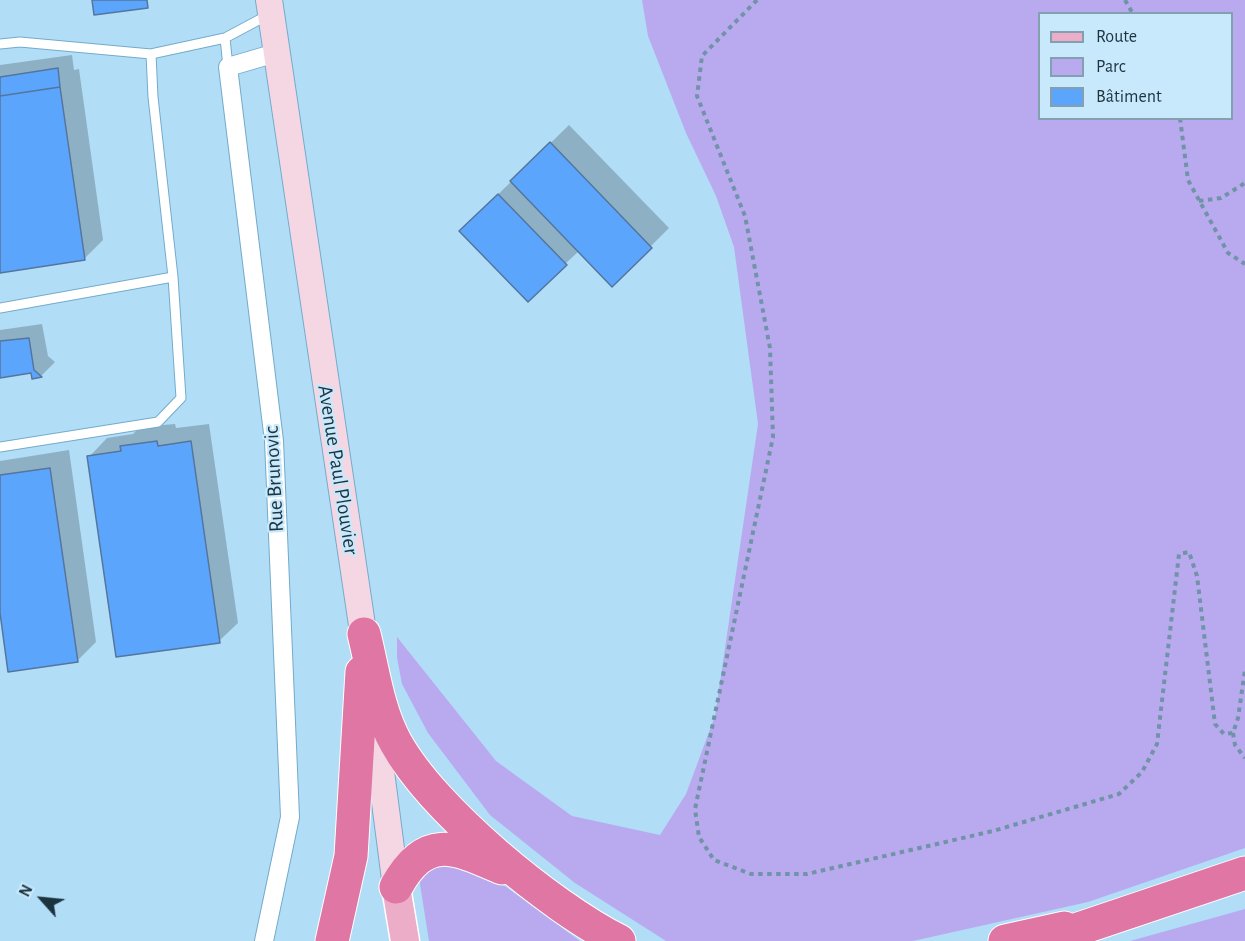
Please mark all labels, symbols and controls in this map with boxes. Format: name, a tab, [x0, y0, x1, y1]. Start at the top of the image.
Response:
legend	[1038, 12, 1233, 120]
text: Route	[1096, 28, 1137, 46]
text: Parc	[1096, 58, 1126, 76]
text: Bâtiment	[1096, 88, 1162, 106]
street label: Avenue Paul Plouvier	[312, 383, 364, 557]
street label: Rue Brunovic	[259, 425, 289, 533]
north arrow	[12, 869, 72, 929]
text: N	[16, 882, 36, 899]

